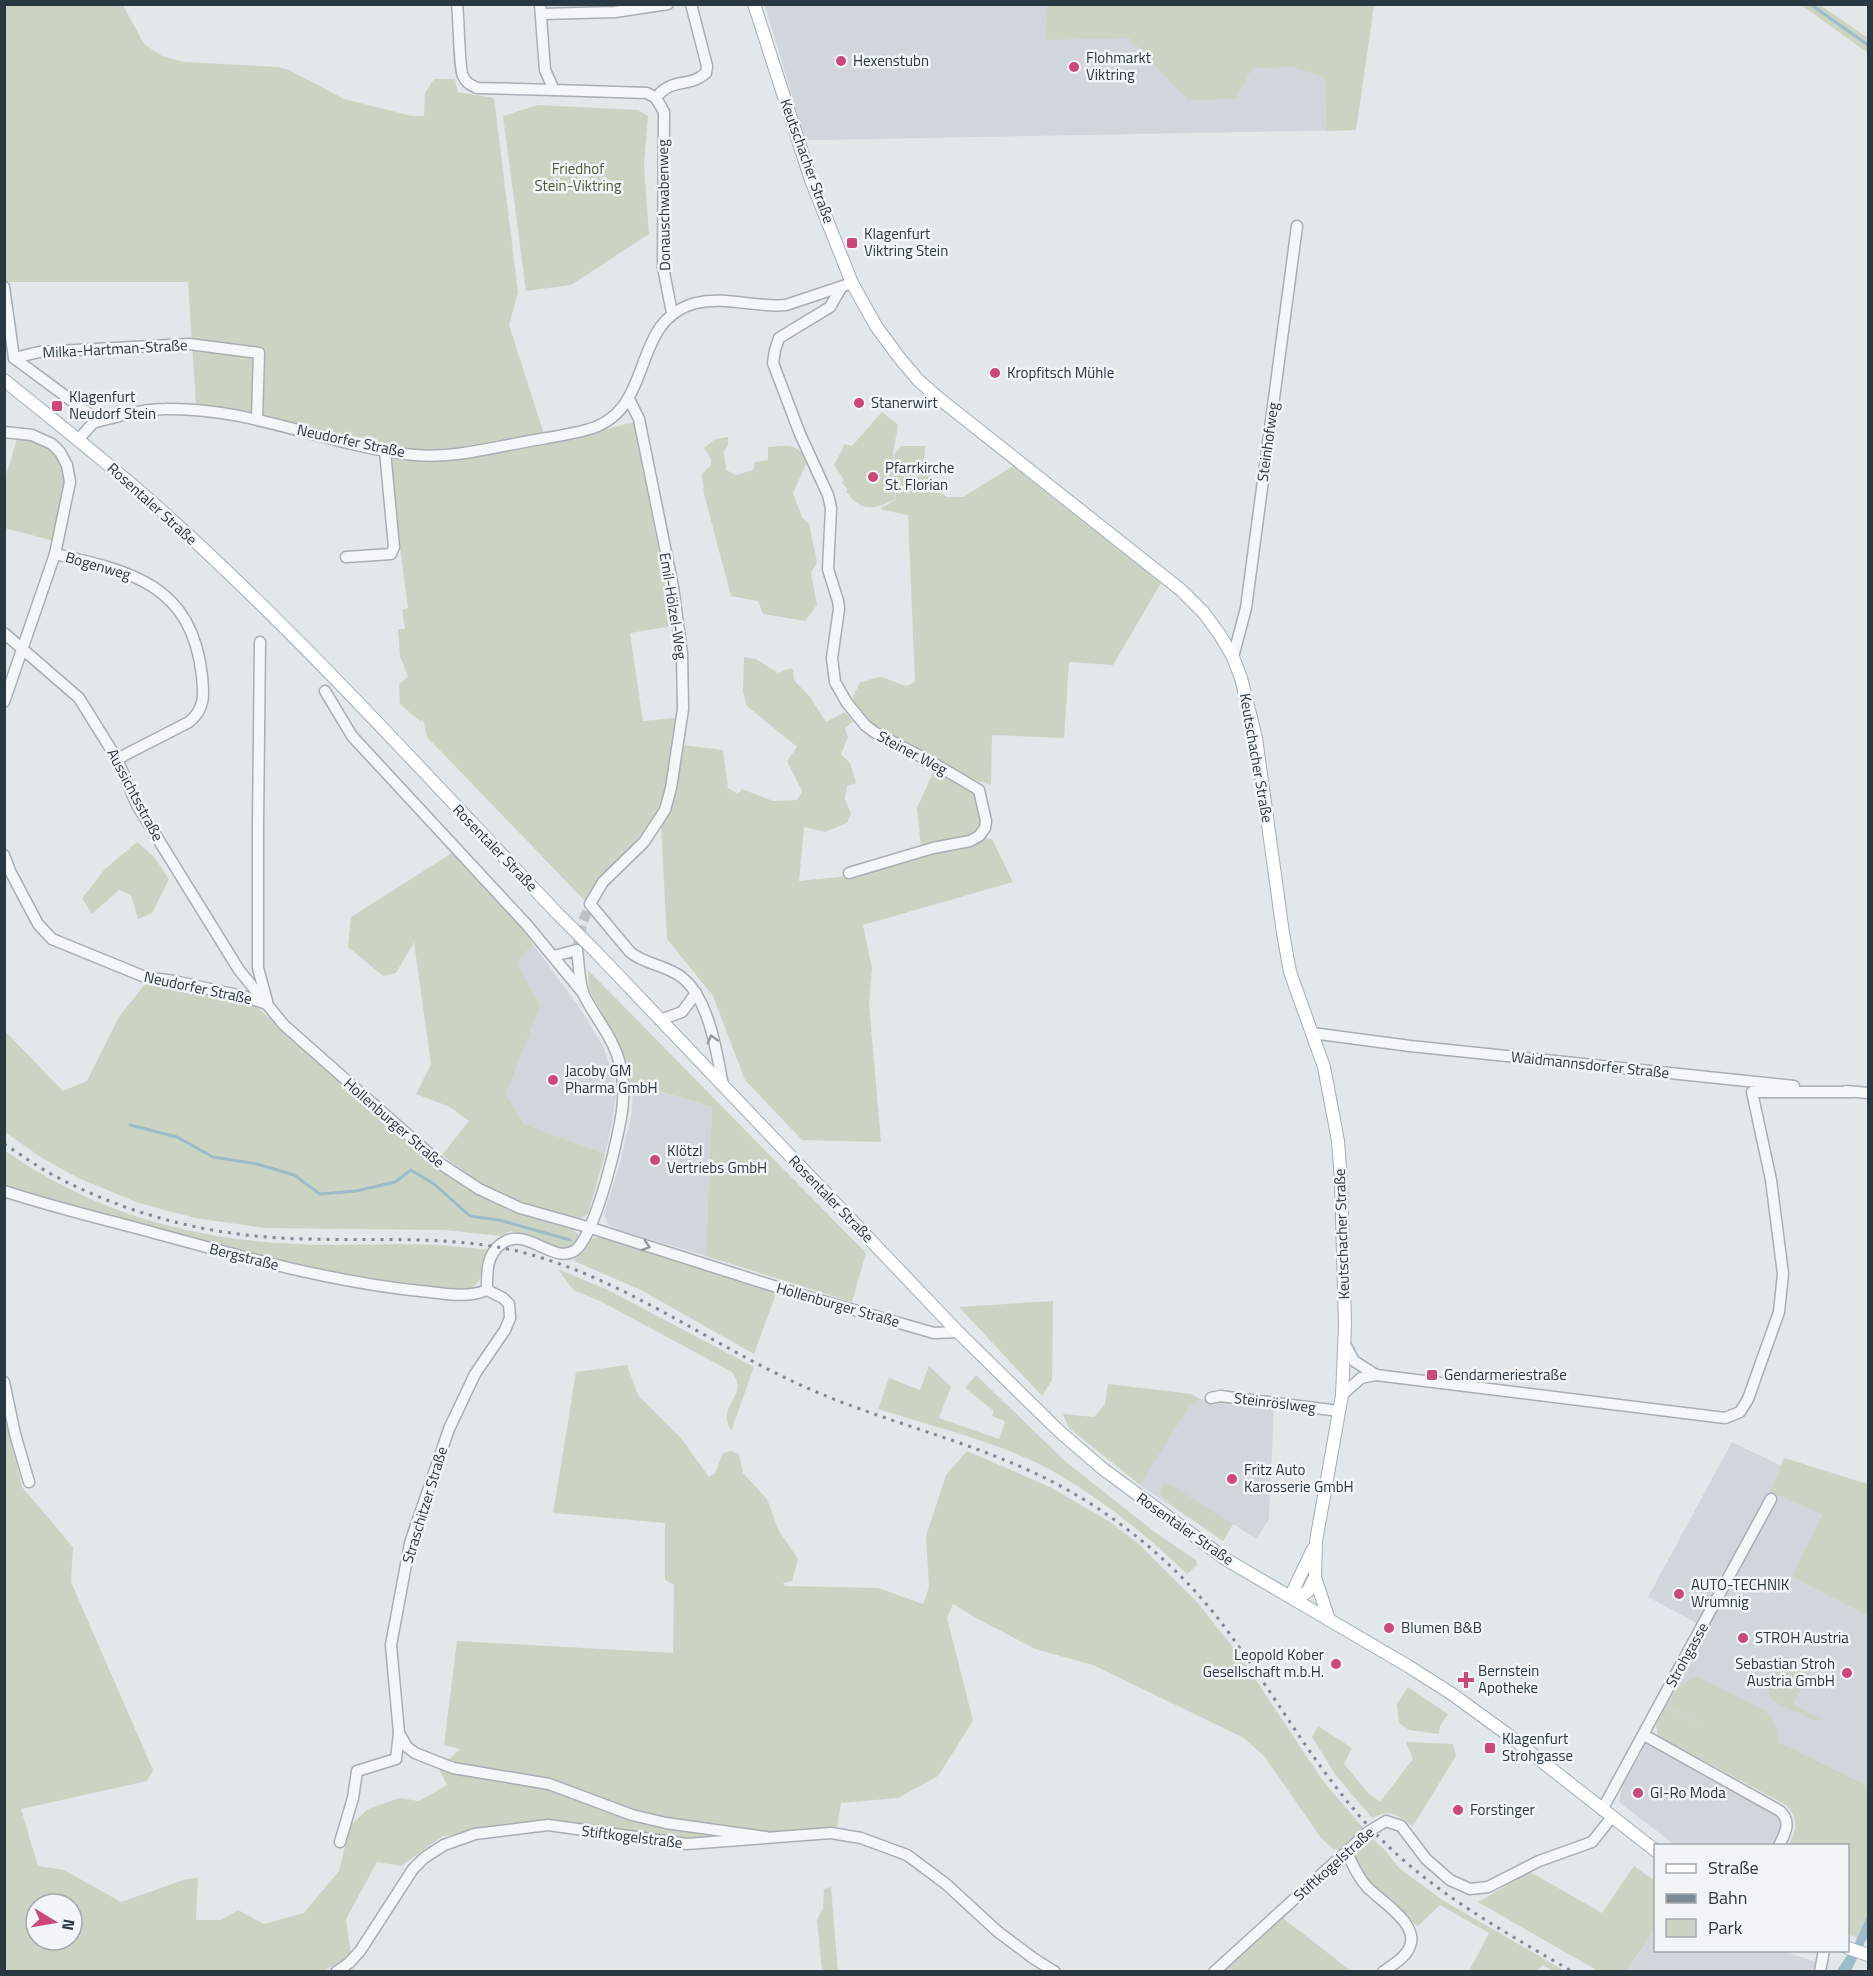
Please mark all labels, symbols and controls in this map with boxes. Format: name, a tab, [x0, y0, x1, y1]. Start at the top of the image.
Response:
place label: Flohmarkt Viktring	[1086, 46, 1152, 86]
place label: Hexenstubn	[853, 49, 929, 72]
marker: Hexenstubn	[834, 54, 848, 68]
marker: Flohmarkt Viktring	[1067, 60, 1081, 74]
street label: Keutschacher Straße	[774, 95, 841, 226]
street label: Donauschwabenweg	[651, 139, 676, 271]
park label: Friedhof Stein-Viktring	[535, 157, 622, 197]
place label: Klagenfurt Viktring Stein	[864, 222, 948, 262]
marker: Klagenfurt Viktring Stein	[845, 236, 859, 250]
street label: Milka-Hartman-Straße	[42, 333, 188, 364]
place label: Kropfitsch Mühle	[1007, 361, 1114, 384]
marker: Kropfitsch Mühle	[988, 366, 1002, 380]
place label: Klagenfurt Neudorf Stein	[69, 385, 156, 425]
place label: Stanerwirt	[871, 391, 939, 414]
marker: Stanerwirt	[852, 396, 866, 410]
marker: Klagenfurt Neudorf Stein	[50, 399, 64, 413]
street label: Steinhofweg	[1251, 401, 1284, 483]
street label: Neudorfer Straße	[295, 418, 407, 463]
place label: Pfarrkirche St. Florian	[885, 456, 954, 496]
street label: Rosentaler Straße	[102, 457, 202, 550]
marker: Pfarrkirche St. Florian	[866, 470, 880, 484]
street label: Bogenweg	[63, 545, 134, 586]
street label: Emil-Hölzel-Weg	[654, 551, 693, 661]
street label: Keutschacher Straße	[1234, 691, 1279, 824]
street label: Steiner Weg	[873, 724, 952, 781]
street label: Aussichtsstraße	[101, 744, 170, 845]
street label: Rosentaler Straße	[447, 799, 543, 897]
street label: Neudorfer Straße	[142, 965, 254, 1010]
one-way arrow	[707, 1034, 719, 1045]
street label: Waidmannsdorfer Straße	[1510, 1045, 1670, 1084]
place label: Jacoby GM Pharma GmbH	[565, 1059, 658, 1099]
street label: Hollenburger Straße	[339, 1072, 450, 1173]
marker: Jacoby GM Pharma GmbH	[546, 1073, 560, 1087]
place label: Klötzl Vertriebs GmbH	[667, 1139, 767, 1179]
street label: Rosentaler Straße	[783, 1150, 879, 1248]
marker: Klötzl Vertriebs GmbH	[648, 1153, 662, 1167]
street label: Keutschacher Straße	[1328, 1168, 1355, 1300]
street label: Bergstraße	[207, 1237, 281, 1276]
one-way arrow	[640, 1239, 651, 1251]
street label: Hollenburger Straße	[774, 1276, 903, 1333]
place label: Gendarmeriestraße	[1444, 1363, 1567, 1386]
marker: Gendarmeriestraße	[1425, 1368, 1439, 1382]
street label: Steinröslweg	[1233, 1386, 1318, 1419]
street label: Straschitzer Straße	[396, 1444, 453, 1566]
place label: Fritz Auto Karosserie GmbH	[1244, 1458, 1354, 1498]
marker: Fritz Auto Karosserie GmbH	[1225, 1472, 1239, 1486]
street label: Rosentaler Straße	[1132, 1486, 1239, 1571]
place label: AUTO-TECHNIK Wrumnig	[1691, 1573, 1790, 1613]
marker: AUTO-TECHNIK Wrumnig	[1672, 1587, 1686, 1601]
place label: Blumen B&B	[1401, 1616, 1482, 1639]
street label: Strohgasse	[1659, 1618, 1714, 1691]
marker: Blumen B&B	[1382, 1621, 1396, 1635]
place label: STROH Austria	[1755, 1626, 1849, 1649]
marker: STROH Austria	[1736, 1631, 1750, 1645]
place label: Leopold Kober Gesellschaft m.b.H.	[1203, 1643, 1324, 1683]
place label: Sebastian Stroh Austria GmbH	[1735, 1652, 1835, 1692]
marker: Leopold Kober Gesellschaft m.b.H.	[1329, 1657, 1343, 1671]
place label: Bernstein Apotheke	[1478, 1659, 1539, 1699]
marker: Sebastian Stroh Austria GmbH	[1840, 1666, 1854, 1680]
marker: Bernstein Apotheke	[1459, 1673, 1473, 1687]
place label: Klagenfurt Strohgasse	[1502, 1727, 1573, 1767]
marker: Klagenfurt Strohgasse	[1483, 1741, 1497, 1755]
place label: GI-Ro Moda	[1650, 1781, 1726, 1804]
marker: GI-Ro Moda	[1631, 1786, 1645, 1800]
place label: Forstinger	[1470, 1798, 1535, 1821]
marker: Forstinger	[1451, 1803, 1465, 1817]
street label: Stiftkogelstraße	[580, 1819, 684, 1854]
street label: Stiftkogelstraße	[1288, 1821, 1379, 1906]
legend	[1654, 1844, 1849, 1952]
text: Straße	[1708, 1854, 1759, 1881]
text: Bahn	[1708, 1884, 1747, 1911]
north arrow	[24, 1892, 84, 1952]
text: Park	[1708, 1914, 1743, 1941]
text: N	[56, 1917, 82, 1933]

